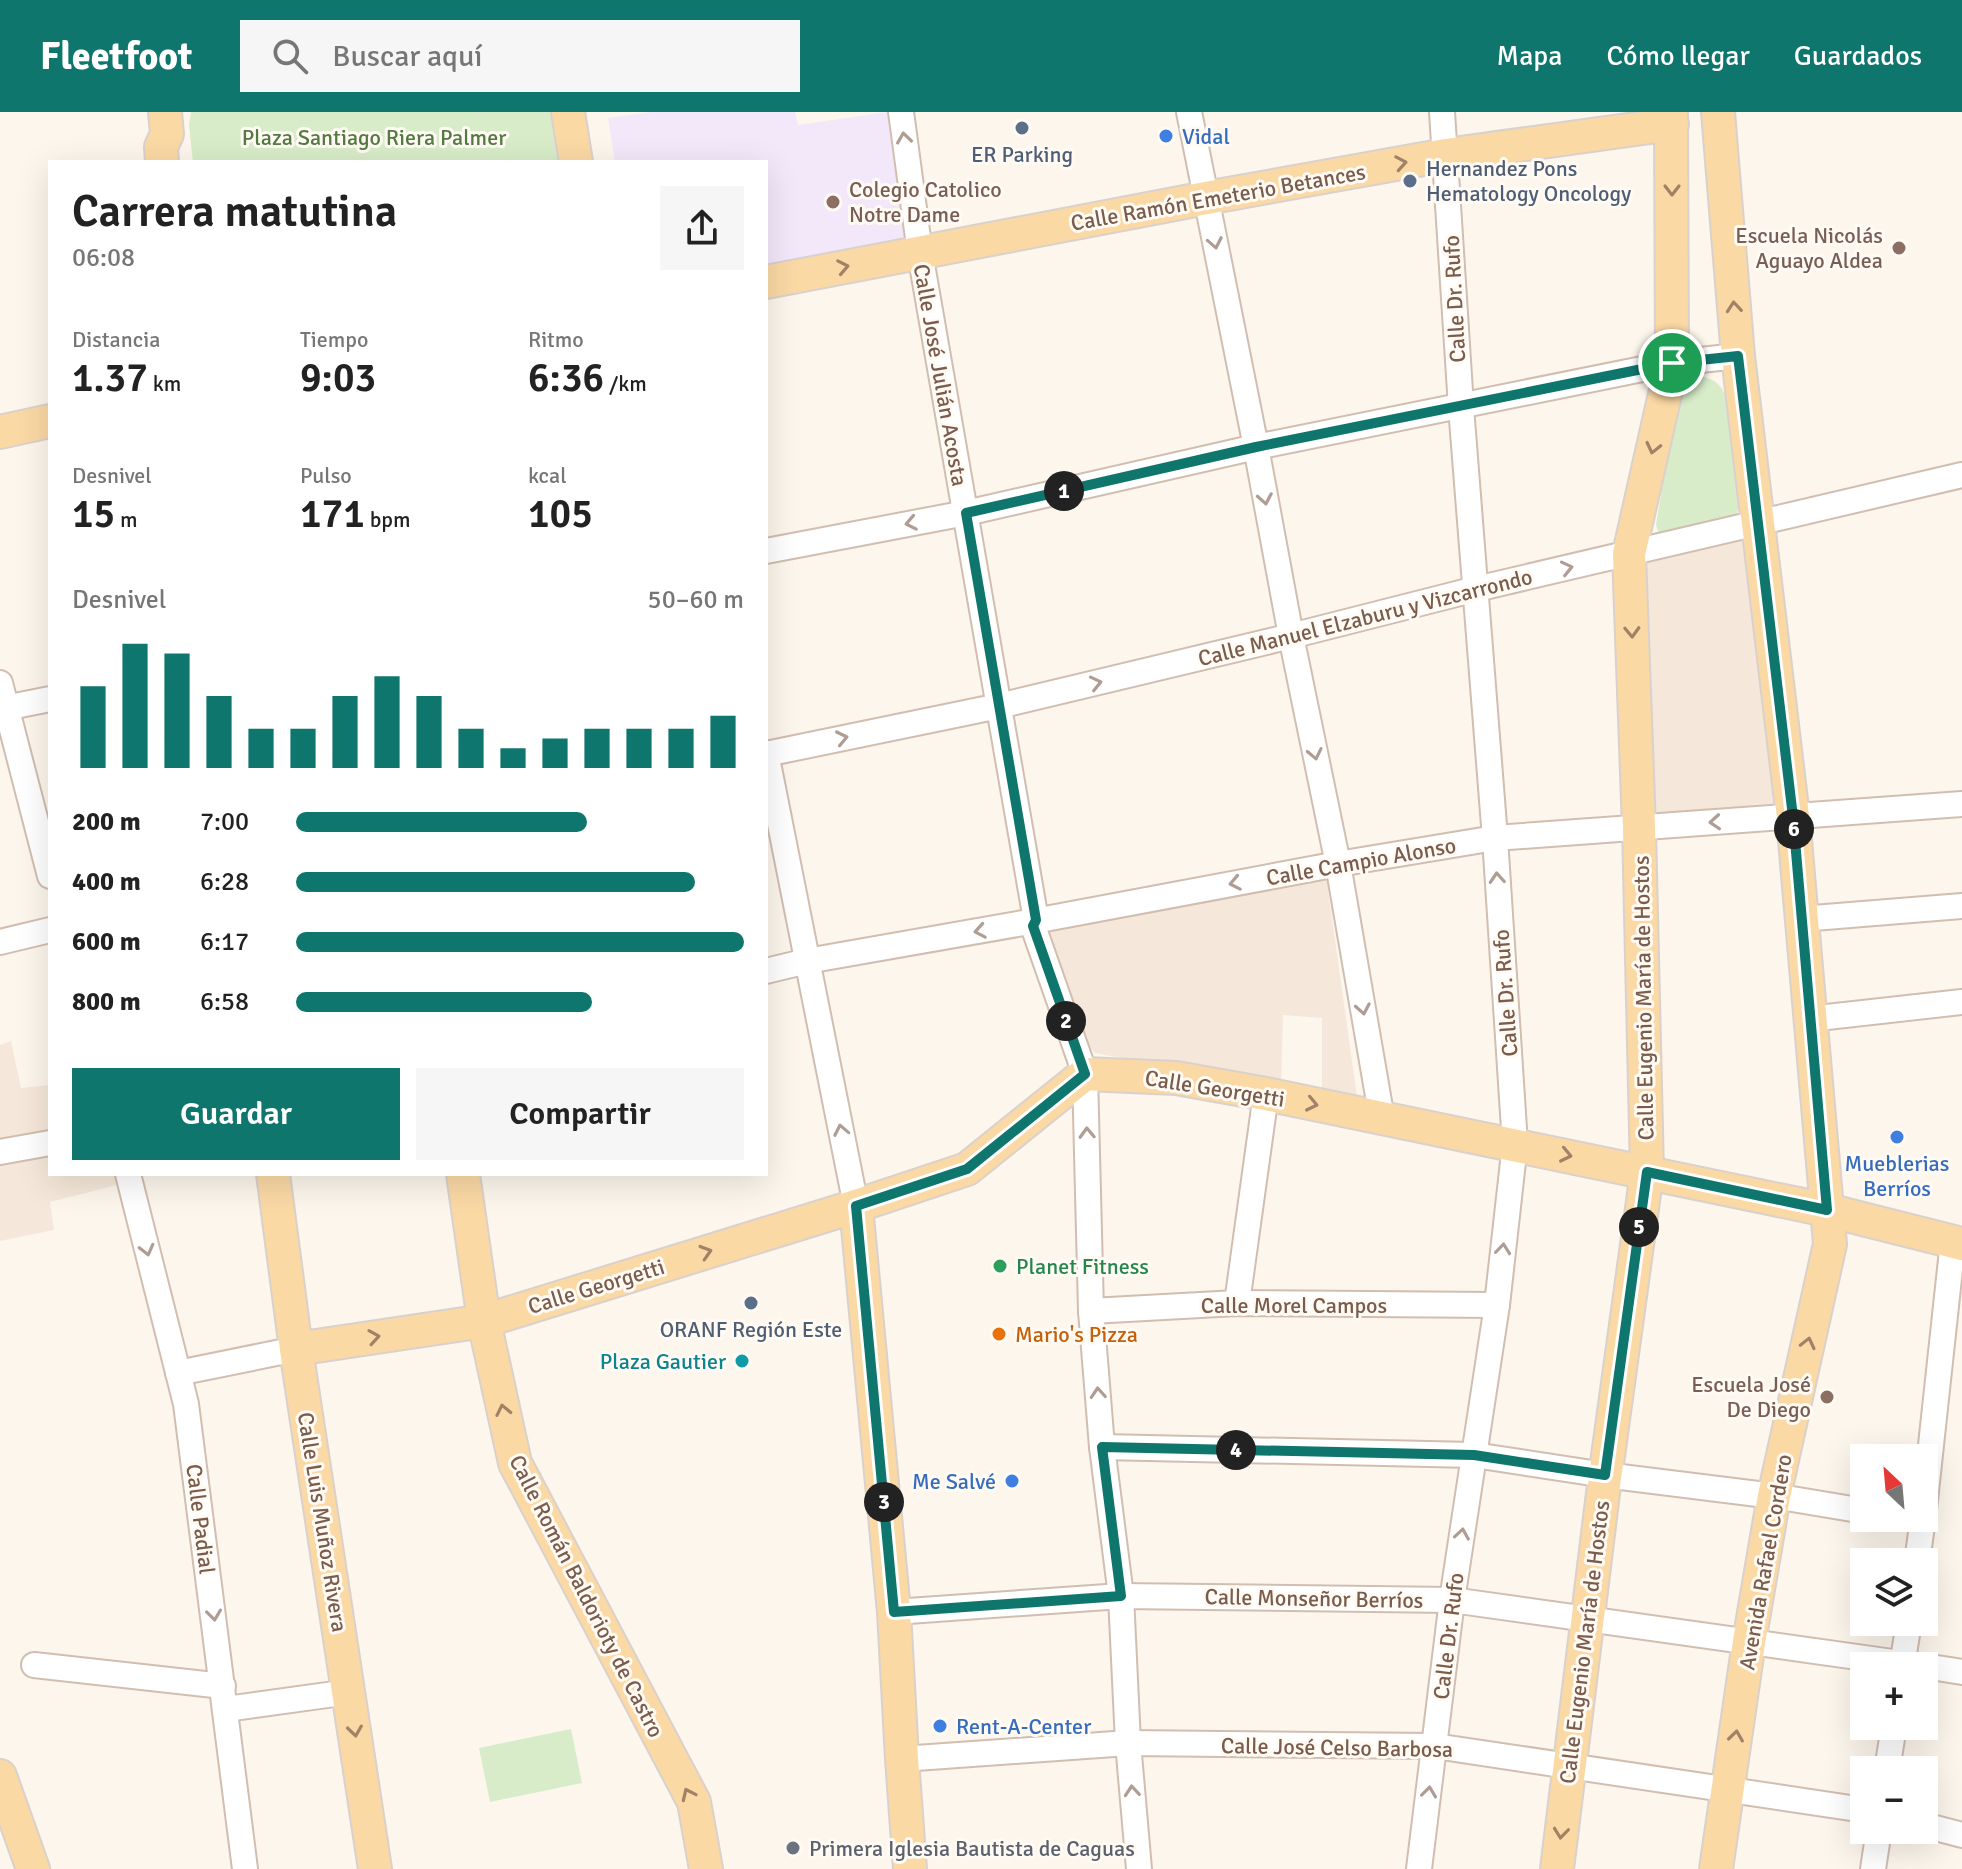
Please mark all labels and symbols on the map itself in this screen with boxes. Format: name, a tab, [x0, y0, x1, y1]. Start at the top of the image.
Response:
marker: ER Parking	[1013, 119, 1031, 137]
place label: Vidal	[1182, 123, 1230, 150]
park label: Plaza Santiago Riera Palmer	[242, 124, 506, 151]
marker: Vidal	[1157, 127, 1175, 145]
one-way arrow	[896, 131, 913, 145]
place label: ER Parking	[971, 141, 1073, 168]
place label: Hernandez Pons Hematology Oncology	[1426, 155, 1632, 207]
one-way arrow	[1394, 156, 1408, 173]
street label: Calle Ramón Emeterio Betances	[1069, 158, 1368, 237]
marker: Hernandez Pons Hematology Oncology	[1401, 172, 1419, 190]
place label: Colegio Catolico Notre Dame	[849, 176, 1002, 228]
one-way arrow	[1663, 184, 1681, 197]
marker: Colegio Catolico Notre Dame	[824, 193, 842, 211]
place label: Escuela Nicolás Aguayo Aldea	[1735, 222, 1883, 274]
street label: Calle Dr. Rufo	[1438, 235, 1471, 363]
one-way arrow	[1206, 237, 1223, 250]
marker: Escuela Nicolás Aguayo Aldea	[1890, 239, 1908, 257]
one-way arrow	[836, 260, 849, 277]
street label: Calle José Julián Acosta	[908, 262, 973, 488]
one-way arrow	[1726, 300, 1743, 313]
pin	[1638, 329, 1706, 397]
one-way arrow	[1645, 441, 1662, 454]
pin: 1	[1044, 471, 1084, 511]
one-way arrow	[1256, 492, 1273, 505]
one-way arrow	[904, 514, 917, 531]
one-way arrow	[1559, 561, 1573, 578]
street label: Calle Manuel Elzaburu y Vizcarrondo	[1195, 563, 1535, 672]
one-way arrow	[1624, 626, 1641, 639]
one-way arrow	[1089, 675, 1103, 692]
one-way arrow	[836, 731, 849, 748]
one-way arrow	[1306, 746, 1323, 760]
pin: 6	[1774, 809, 1814, 849]
one-way arrow	[1708, 813, 1721, 830]
street label: Calle Campio Alonso	[1264, 832, 1458, 891]
street label: Calle Eugenio María de Hostos	[1628, 855, 1659, 1141]
one-way arrow	[1489, 871, 1506, 884]
one-way arrow	[1228, 874, 1242, 891]
one-way arrow	[973, 921, 986, 938]
street label: Calle Dr. Rufo	[1488, 928, 1523, 1057]
pin: 2	[1046, 1001, 1086, 1041]
one-way arrow	[1354, 1002, 1371, 1016]
street label: Calle Georgetti	[1143, 1064, 1287, 1113]
one-way arrow	[1304, 1095, 1318, 1112]
one-way arrow	[833, 1124, 850, 1137]
one-way arrow	[1078, 1126, 1095, 1139]
marker: Mueblerias Berríos	[1888, 1128, 1906, 1146]
one-way arrow	[1559, 1146, 1573, 1163]
place label: Mueblerias Berríos	[1845, 1150, 1949, 1202]
pin: 5	[1619, 1207, 1659, 1247]
one-way arrow	[137, 1242, 154, 1256]
one-way arrow	[1495, 1242, 1512, 1255]
one-way arrow	[698, 1246, 712, 1262]
street label: Calle Georgetti	[525, 1253, 668, 1320]
place label: Planet Fitness	[1016, 1253, 1149, 1280]
marker: Planet Fitness	[991, 1257, 1009, 1275]
street label: Calle Morel Campos	[1201, 1292, 1387, 1319]
marker: ORANF Región Este	[742, 1294, 760, 1312]
place label: ORANF Región Este	[660, 1316, 842, 1343]
place label: Mario's Pizza	[1015, 1321, 1138, 1348]
marker: Mario's Pizza	[990, 1325, 1008, 1343]
one-way arrow	[367, 1330, 380, 1347]
one-way arrow	[1799, 1337, 1816, 1351]
place label: Plaza Gautier	[600, 1348, 726, 1375]
marker: Plaza Gautier	[733, 1352, 751, 1370]
place label: Escuela José De Diego	[1691, 1371, 1811, 1423]
one-way arrow	[1090, 1386, 1107, 1399]
marker: Escuela José De Diego	[1818, 1388, 1836, 1406]
one-way arrow	[495, 1403, 512, 1417]
street label: Calle Luis Muñoz Rivera	[292, 1410, 353, 1634]
pin: 4	[1216, 1430, 1256, 1470]
north arrow	[1850, 1444, 1938, 1532]
street label: Calle Román Baldorioty de Castro	[503, 1451, 670, 1742]
street label: Avenida Rafael Cordero	[1733, 1452, 1798, 1672]
street label: Calle Padial	[180, 1462, 221, 1576]
place label: Me Salvé	[912, 1468, 996, 1495]
marker: Me Salvé	[1003, 1472, 1021, 1490]
pin: 3	[864, 1482, 904, 1522]
street label: Calle Eugenio María de Hostos	[1554, 1499, 1615, 1785]
one-way arrow	[1453, 1527, 1470, 1541]
street label: Calle Dr. Rufo	[1427, 1571, 1470, 1701]
street label: Calle Monseñor Berríos	[1204, 1583, 1424, 1614]
one-way arrow	[205, 1608, 222, 1622]
place label: Rent-A-Center	[956, 1713, 1091, 1740]
marker: Rent-A-Center	[931, 1717, 949, 1735]
one-way arrow	[345, 1724, 362, 1738]
one-way arrow	[1727, 1730, 1744, 1743]
street label: Calle José Celso Barbosa	[1221, 1732, 1453, 1763]
one-way arrow	[1124, 1784, 1141, 1797]
one-way arrow	[1420, 1785, 1437, 1799]
one-way arrow	[682, 1787, 698, 1802]
one-way arrow	[1552, 1827, 1569, 1840]
place label: Primera Iglesia Bautista de Caguas	[809, 1835, 1135, 1862]
marker: Primera Iglesia Bautista de Caguas	[784, 1839, 802, 1857]

